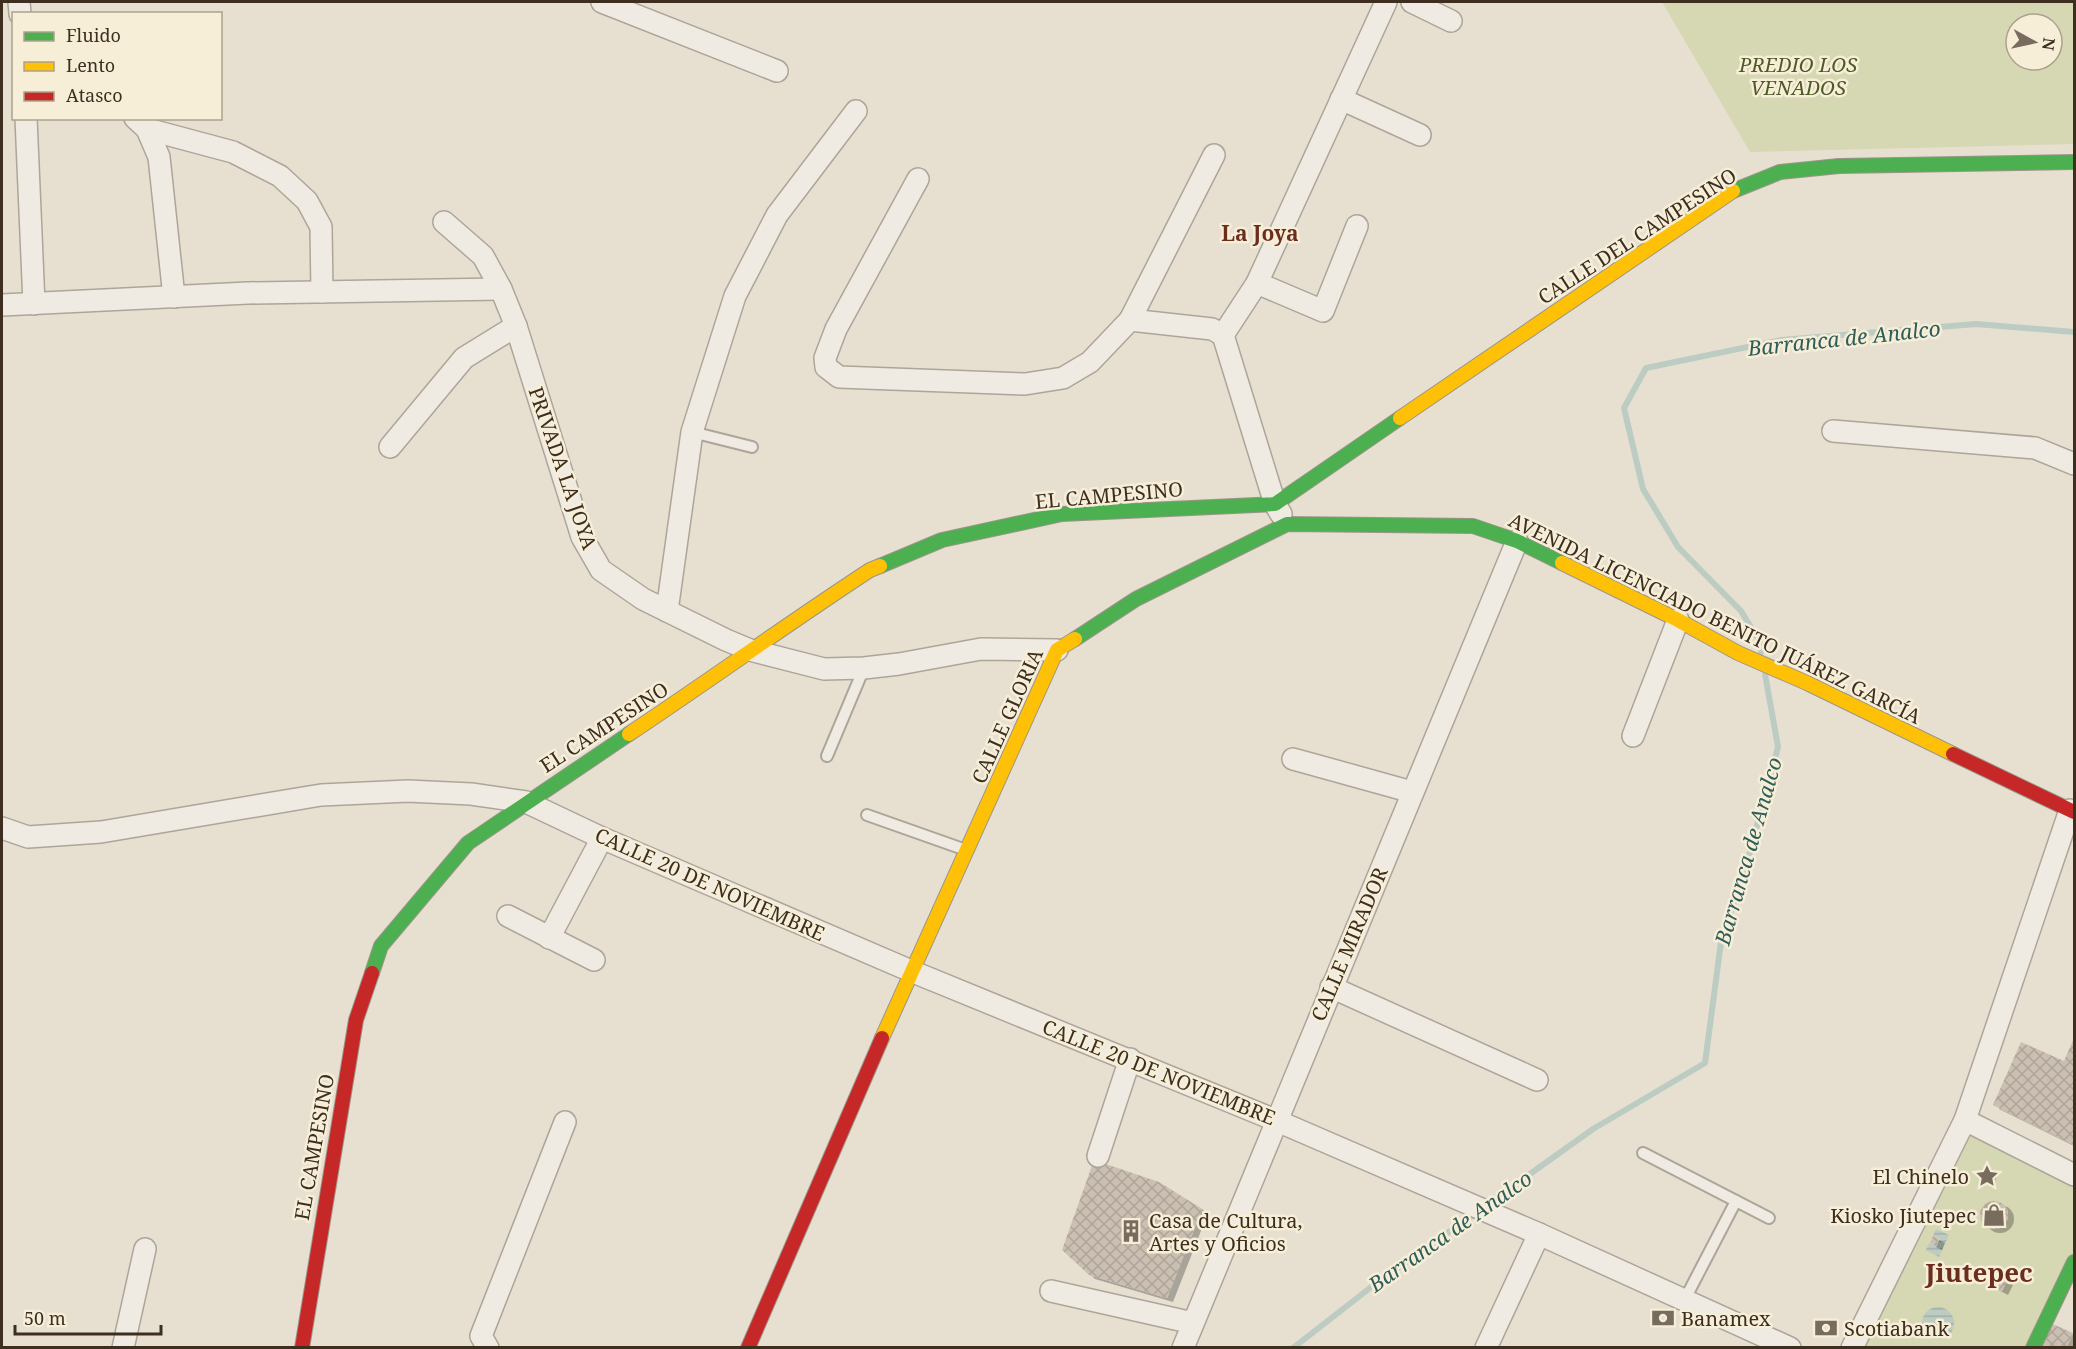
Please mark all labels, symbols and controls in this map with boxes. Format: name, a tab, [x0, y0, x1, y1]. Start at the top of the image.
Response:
legend	[12, 12, 222, 120]
north arrow	[2004, 12, 2064, 72]
text: Fluido	[66, 23, 121, 47]
text: N	[2037, 36, 2061, 52]
park label: PREDIO LOS VENADOS	[1738, 51, 1858, 101]
text: Lento	[66, 53, 115, 77]
text: Atasco	[66, 83, 123, 107]
street label: CALLE DEL CAMPESINO	[1533, 162, 1741, 310]
district label: La Joya	[1221, 219, 1299, 247]
water label: Barranca de Analco	[1745, 314, 1942, 362]
street label: PRIVADA LA JOYA	[523, 383, 604, 554]
street label: EL CAMPESINO	[1034, 475, 1184, 515]
street label: AVENIDA LICENCIADO BENITO JUÁREZ GARCÍA	[1504, 506, 1926, 730]
street label: CALLE GLORIA	[965, 643, 1049, 788]
street label: EL CAMPESINO	[535, 675, 673, 779]
water label: Barranca de Analco	[1708, 754, 1788, 949]
street label: CALLE 20 DE NOVIEMBRE	[591, 821, 829, 947]
street label: CALLE MIRADOR	[1304, 862, 1394, 1025]
street label: CALLE 20 DE NOVIEMBRE	[1038, 1013, 1280, 1131]
street label: EL CAMPESINO	[288, 1072, 340, 1222]
place label: El Chinelo	[1872, 1163, 1969, 1190]
place icon: El Chinelo	[1974, 1163, 2000, 1189]
water label: Barranca de Analco	[1362, 1164, 1537, 1299]
place label: Kiosko Jiutepec	[1830, 1202, 1976, 1229]
shop icon: Kiosko Jiutepec	[1981, 1202, 2007, 1228]
place label: Casa de Cultura, Artes y Oficios	[1149, 1207, 1302, 1257]
building icon: Casa de Cultura, Artes y Oficios	[1118, 1218, 1144, 1244]
district label: Jiutepec	[1924, 1254, 2033, 1290]
scale bar	[15, 1298, 160, 1336]
bank icon: Banamex	[1650, 1305, 1676, 1331]
place label: Banamex	[1681, 1305, 1771, 1332]
text: 50 m	[24, 1306, 66, 1330]
bank icon: Scotiabank	[1813, 1315, 1839, 1341]
place label: Scotiabank	[1844, 1315, 1949, 1342]

